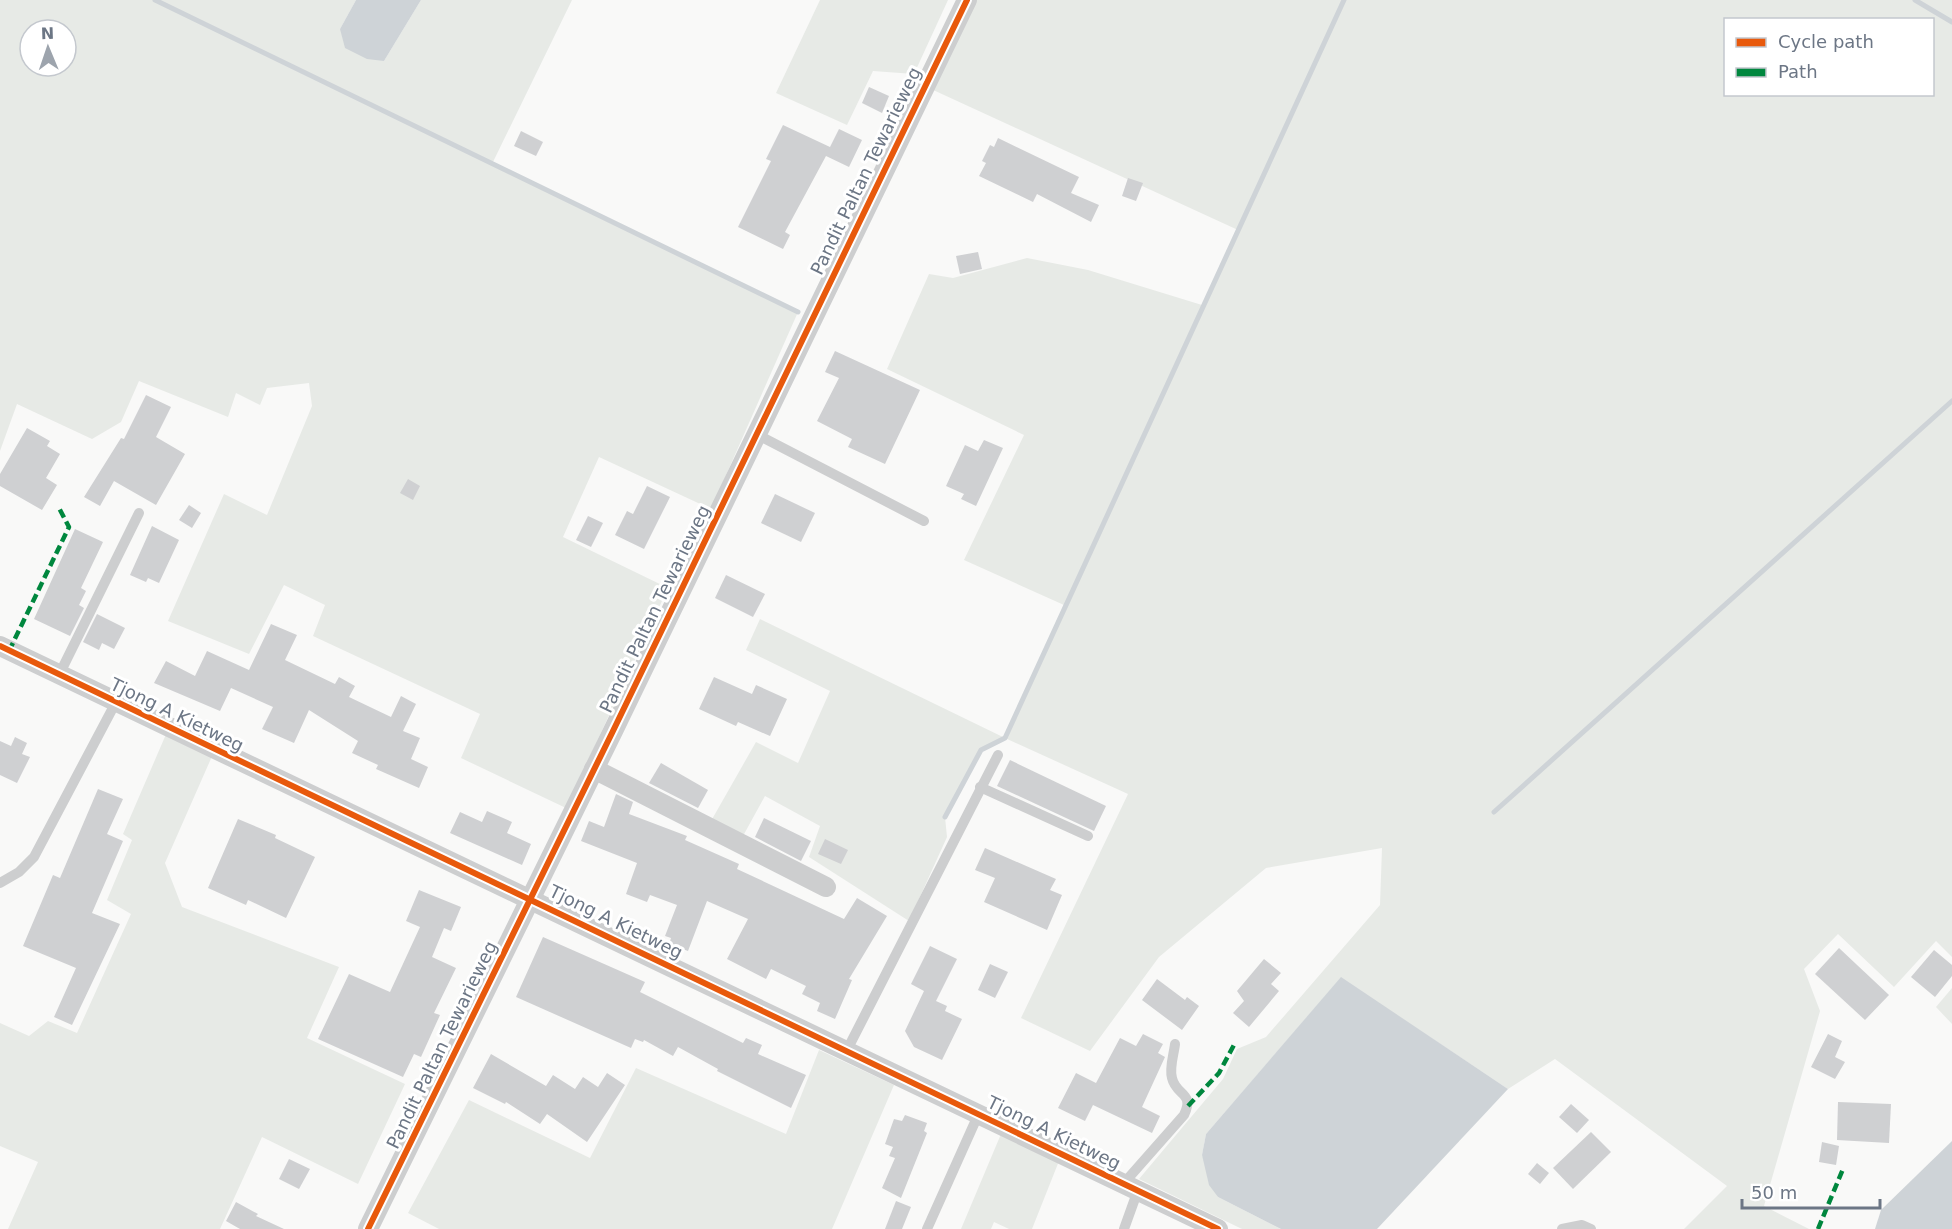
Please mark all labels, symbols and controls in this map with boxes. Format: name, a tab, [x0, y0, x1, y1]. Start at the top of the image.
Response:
north arrow	[18, 18, 78, 78]
legend	[1724, 18, 1934, 96]
text: N	[40, 24, 55, 43]
text: Cycle path	[1778, 31, 1874, 52]
text: Path	[1778, 61, 1818, 82]
street label: Pandit Paltan Tewarieweg	[806, 64, 925, 278]
street label: Pandit Paltan Tewarieweg	[595, 502, 714, 716]
street label: Tjong A Kietweg	[106, 673, 247, 756]
street label: Tjong A Kietweg	[545, 880, 686, 963]
street label: Pandit Paltan Tewarieweg	[382, 938, 501, 1152]
street label: Tjong A Kietweg	[983, 1091, 1124, 1174]
scale bar	[1742, 1172, 1880, 1210]
text: 50 m	[1751, 1182, 1797, 1203]

